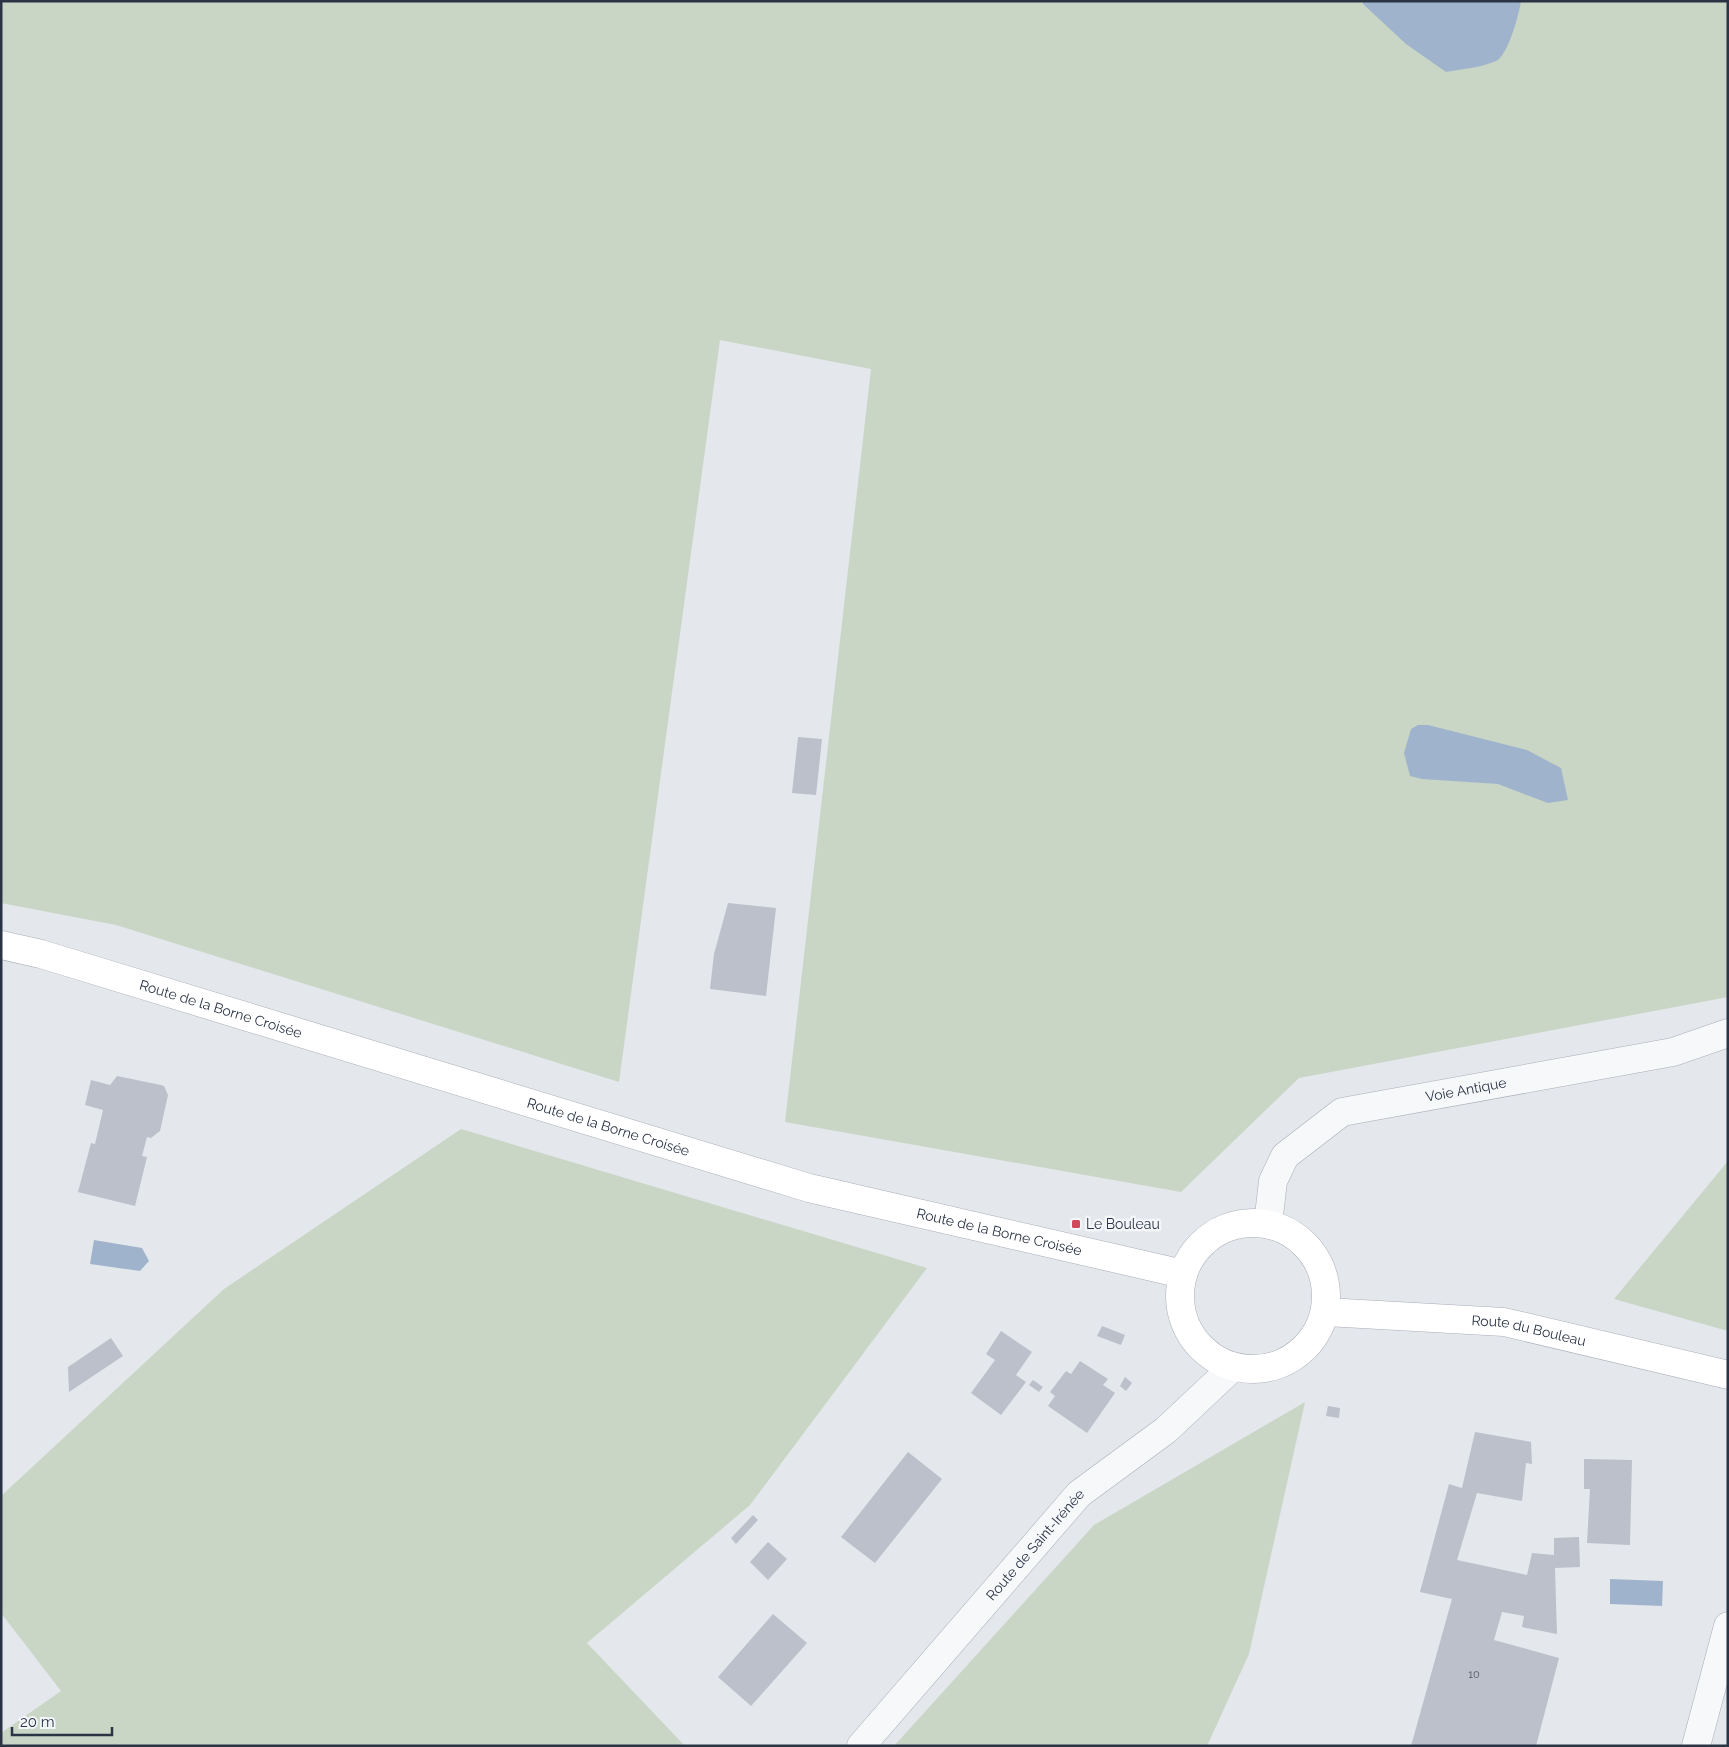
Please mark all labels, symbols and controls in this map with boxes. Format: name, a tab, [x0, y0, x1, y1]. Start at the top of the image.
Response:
street label: Route de la Borne Croisée	[138, 977, 304, 1041]
street label: Voie Antique	[1424, 1074, 1508, 1105]
street label: Route de la Borne Croisée	[525, 1095, 691, 1159]
street label: Route de la Borne Croisée	[915, 1205, 1083, 1258]
place label: Le Bouleau	[1086, 1216, 1160, 1232]
marker: Le Bouleau	[1070, 1218, 1082, 1230]
street label: Route du Bouleau	[1471, 1312, 1588, 1349]
street label: Route de Saint-Irénée	[983, 1486, 1087, 1604]
house number: 10	[1468, 1668, 1480, 1681]
scale bar	[12, 1704, 112, 1736]
text: 20 m	[20, 1713, 55, 1731]

